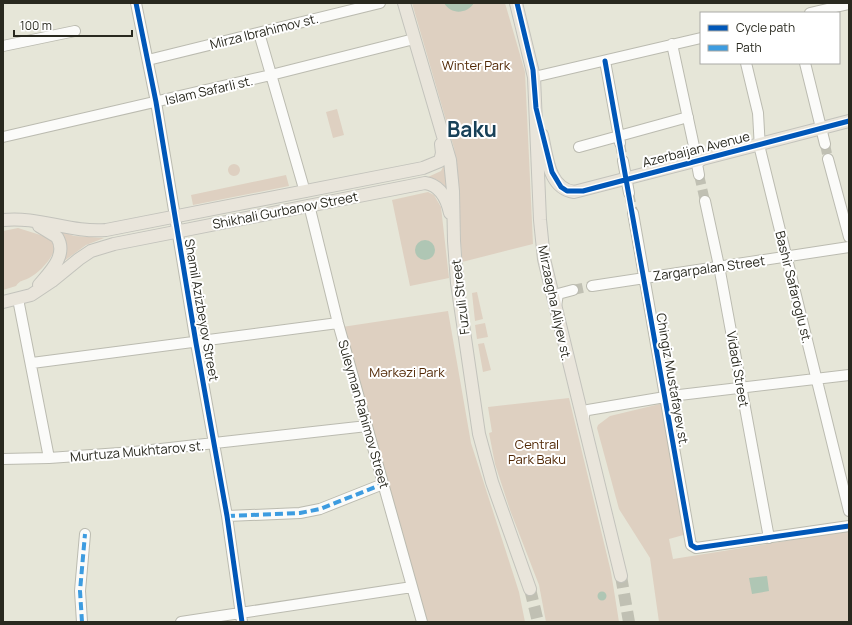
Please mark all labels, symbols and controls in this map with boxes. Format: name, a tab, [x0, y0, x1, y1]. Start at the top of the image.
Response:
street label: Mirza Ibrahimov st.	[208, 9, 320, 53]
scale bar	[14, 12, 132, 38]
legend	[700, 12, 840, 64]
text: 100 m	[20, 17, 52, 34]
text: Cycle path	[736, 19, 795, 36]
text: Path	[736, 39, 762, 56]
park label: Winter Park	[442, 56, 511, 74]
street label: Islam Safarli st.	[163, 71, 255, 109]
district label: Baku	[447, 115, 497, 143]
street label: Azerbaijan Avenue	[640, 127, 752, 171]
street label: Shikhali Gurbanov Street	[211, 187, 359, 233]
street label: Bashir Safaroglu st.	[771, 229, 817, 345]
street label: Shamil Azizbeyov Street	[181, 237, 223, 383]
street label: Mirzaagha Aliyev st.	[534, 244, 576, 362]
street label: Zargarpalan Street	[652, 251, 766, 285]
street label: Fuzuli Street	[446, 258, 474, 336]
street label: Chingiz Mustafayev st.	[652, 312, 694, 448]
street label: Vidadi Street	[722, 329, 754, 409]
street label: Suleyman Rahimov Street	[334, 338, 394, 490]
park label: Mərkəzi Park	[369, 363, 445, 381]
park label: Central Park Baku	[508, 435, 566, 468]
street label: Murtuza Mukhtarov st.	[69, 436, 205, 466]

